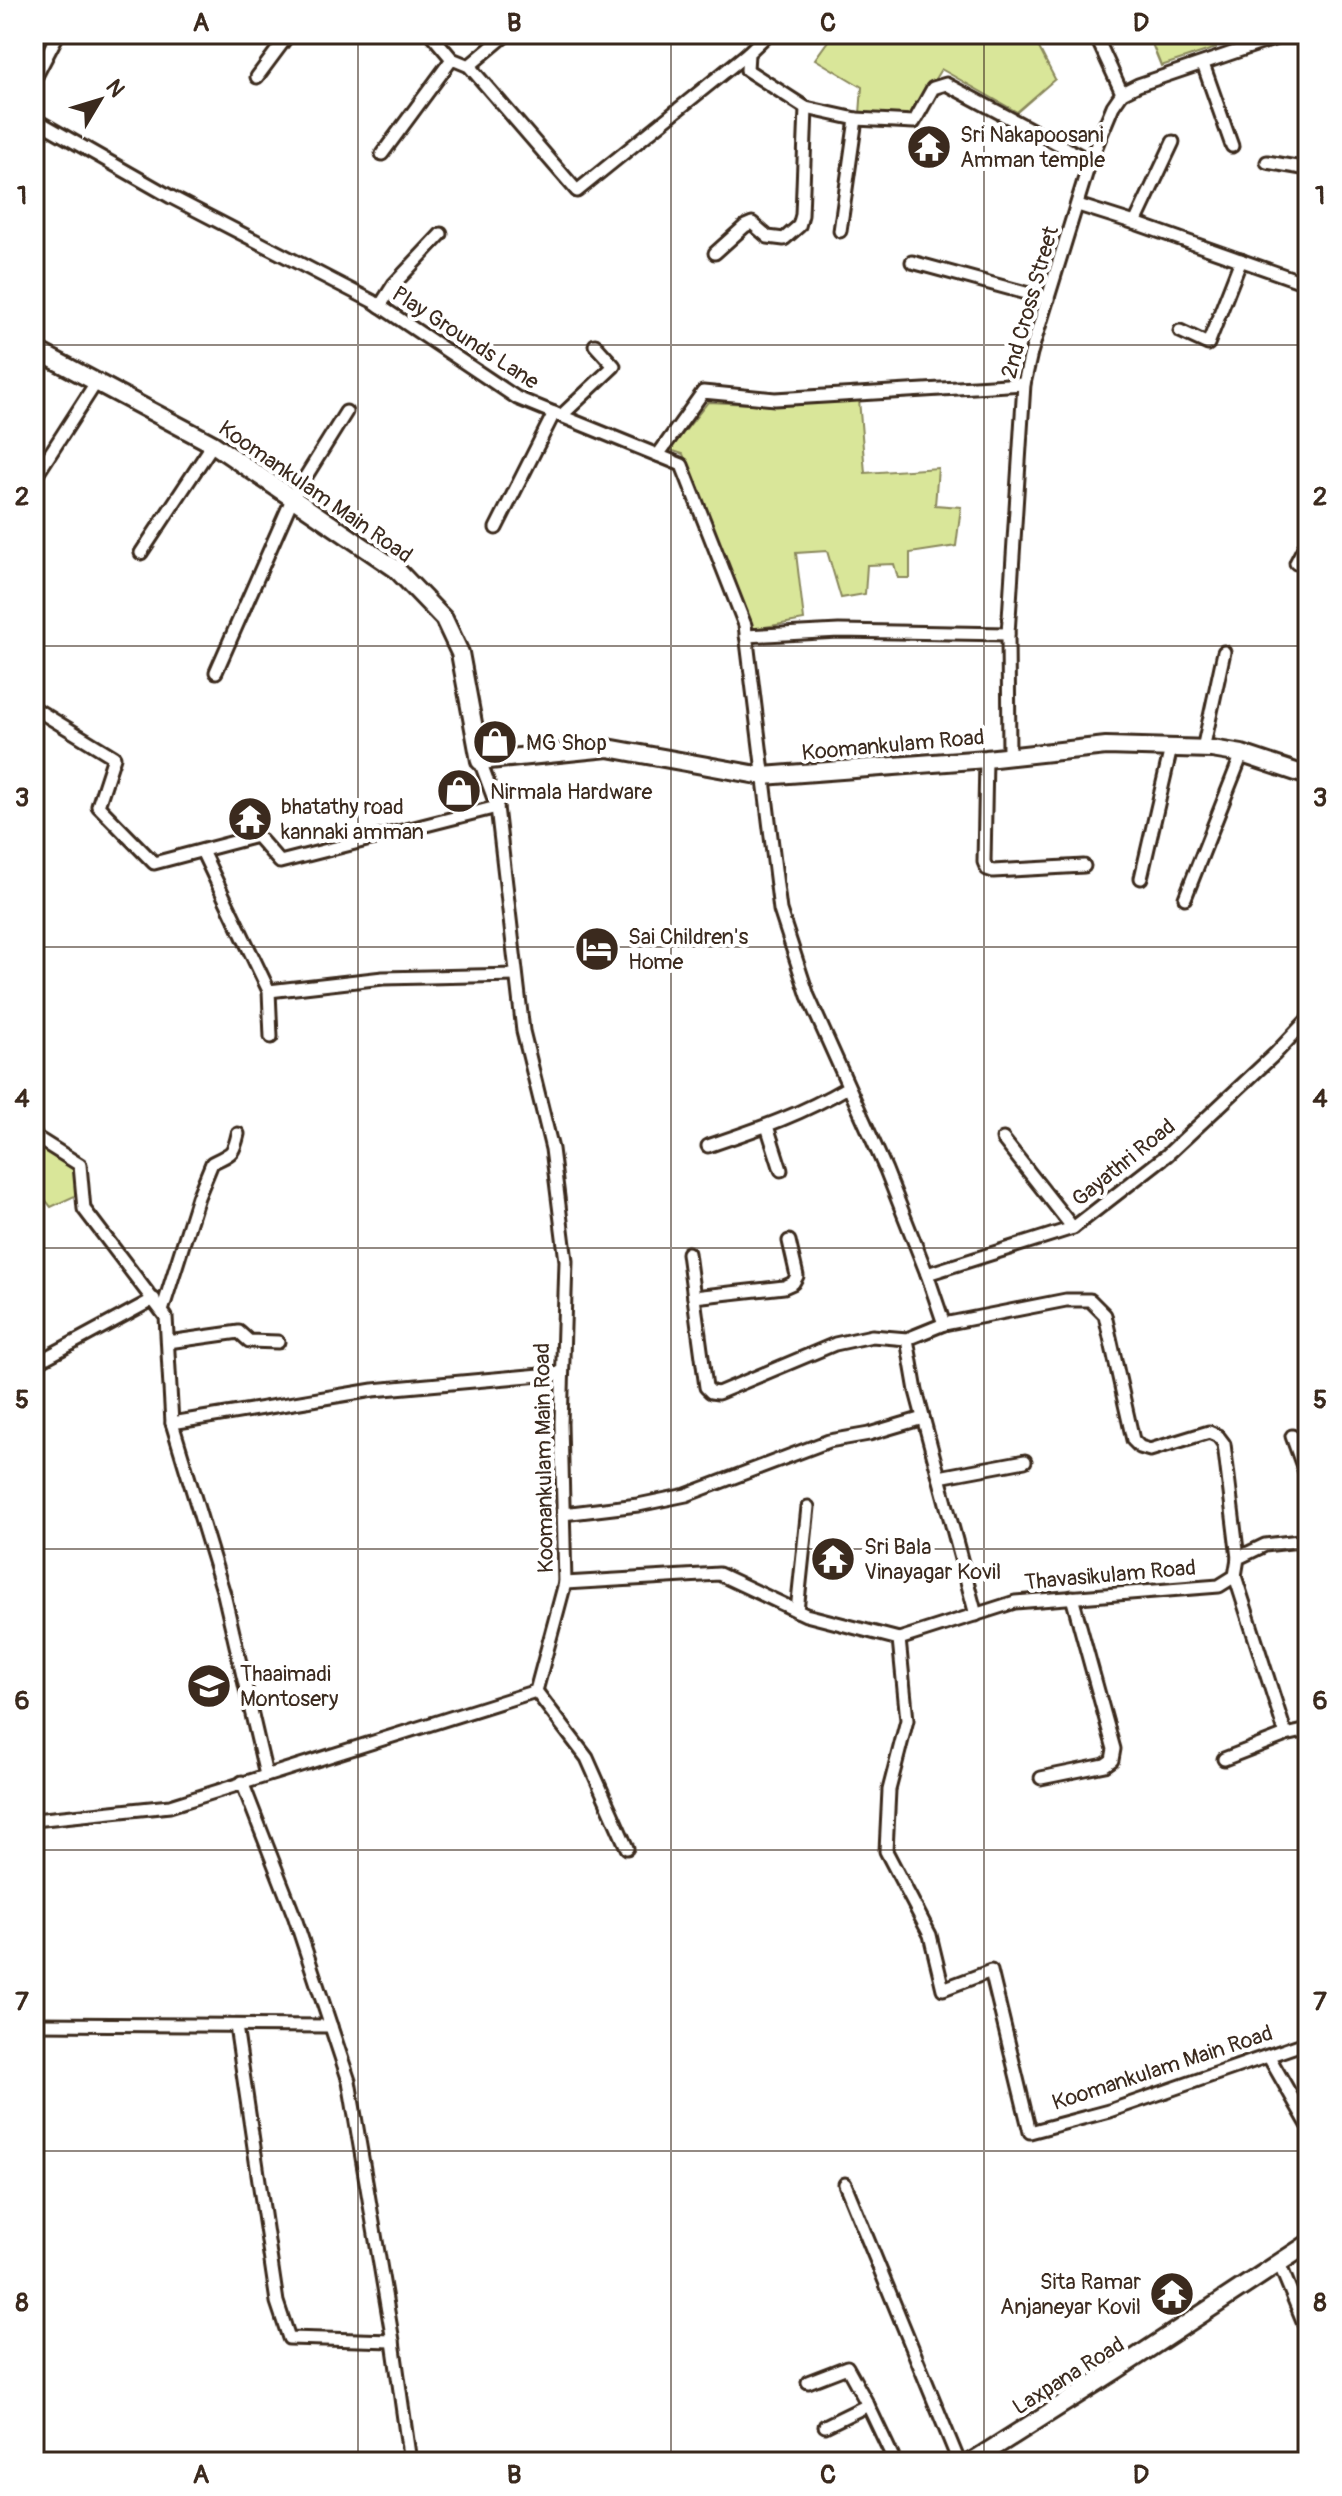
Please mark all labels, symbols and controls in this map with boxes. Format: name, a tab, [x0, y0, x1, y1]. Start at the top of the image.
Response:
text: A	[193, 7, 210, 39]
text: B	[507, 7, 521, 39]
text: C	[820, 7, 836, 39]
text: D	[1133, 7, 1149, 39]
north arrow	[60, 60, 140, 140]
text: N	[99, 74, 131, 103]
place label: Sri Nakapoosani Amman temple	[960, 121, 1105, 174]
temple icon: Sri Nakapoosani Amman temple	[905, 123, 953, 171]
text: 1	[17, 180, 27, 212]
text: 1	[1315, 180, 1325, 212]
street label: 2nd Cross Street	[995, 223, 1065, 382]
street label: Play Grounds Lane	[387, 280, 544, 396]
street label: Koomankulam Main Road	[213, 414, 418, 569]
text: 2	[15, 481, 29, 513]
text: 2	[1313, 481, 1327, 513]
shop icon: MG Shop	[471, 718, 519, 766]
street label: Koomankulam Road	[801, 723, 986, 767]
place label: MG Shop	[526, 729, 607, 757]
shop icon: Nirmala Hardware	[435, 767, 483, 815]
place label: Nirmala Hardware	[490, 778, 652, 806]
text: 3	[15, 782, 29, 814]
text: 3	[1313, 782, 1327, 814]
place label: bhatathy road kannaki amman	[281, 793, 424, 846]
temple icon: bhatathy road kannaki amman	[226, 795, 274, 843]
place label: Sai Children's Home	[628, 923, 748, 976]
hotel icon: Sai Children's Home	[573, 925, 621, 973]
text: 4	[14, 1083, 30, 1115]
text: 4	[1312, 1083, 1328, 1115]
street label: Gayathri Road	[1066, 1113, 1181, 1213]
street label: Koomankulam Main Road	[528, 1343, 560, 1573]
text: 5	[15, 1384, 29, 1416]
text: 5	[1313, 1384, 1327, 1416]
place label: Sri Bala Vinayagar Kovil	[864, 1533, 1001, 1586]
temple icon: Sri Bala Vinayagar Kovil	[809, 1535, 857, 1583]
street label: Thavasikulam Road	[1023, 1554, 1197, 1596]
place label: Thaaimadi Montosery	[240, 1660, 338, 1713]
school or university icon: Thaaimadi Montosery	[185, 1662, 233, 1710]
text: 6	[14, 1685, 30, 1717]
text: 6	[1312, 1685, 1328, 1717]
text: 7	[15, 1986, 29, 2018]
text: 7	[1313, 1986, 1327, 2018]
street label: Koomankulam Main Road	[1048, 2019, 1276, 2117]
place label: Sita Ramar Anjaneyar Kovil	[1000, 2268, 1141, 2321]
temple icon: Sita Ramar Anjaneyar Kovil	[1148, 2270, 1196, 2318]
text: 8	[15, 2287, 29, 2319]
text: 8	[1313, 2287, 1327, 2319]
street label: Laxpana Road	[1007, 2330, 1130, 2421]
text: A	[193, 2459, 210, 2491]
text: B	[507, 2459, 521, 2491]
text: C	[820, 2459, 836, 2491]
text: D	[1133, 2459, 1149, 2491]

